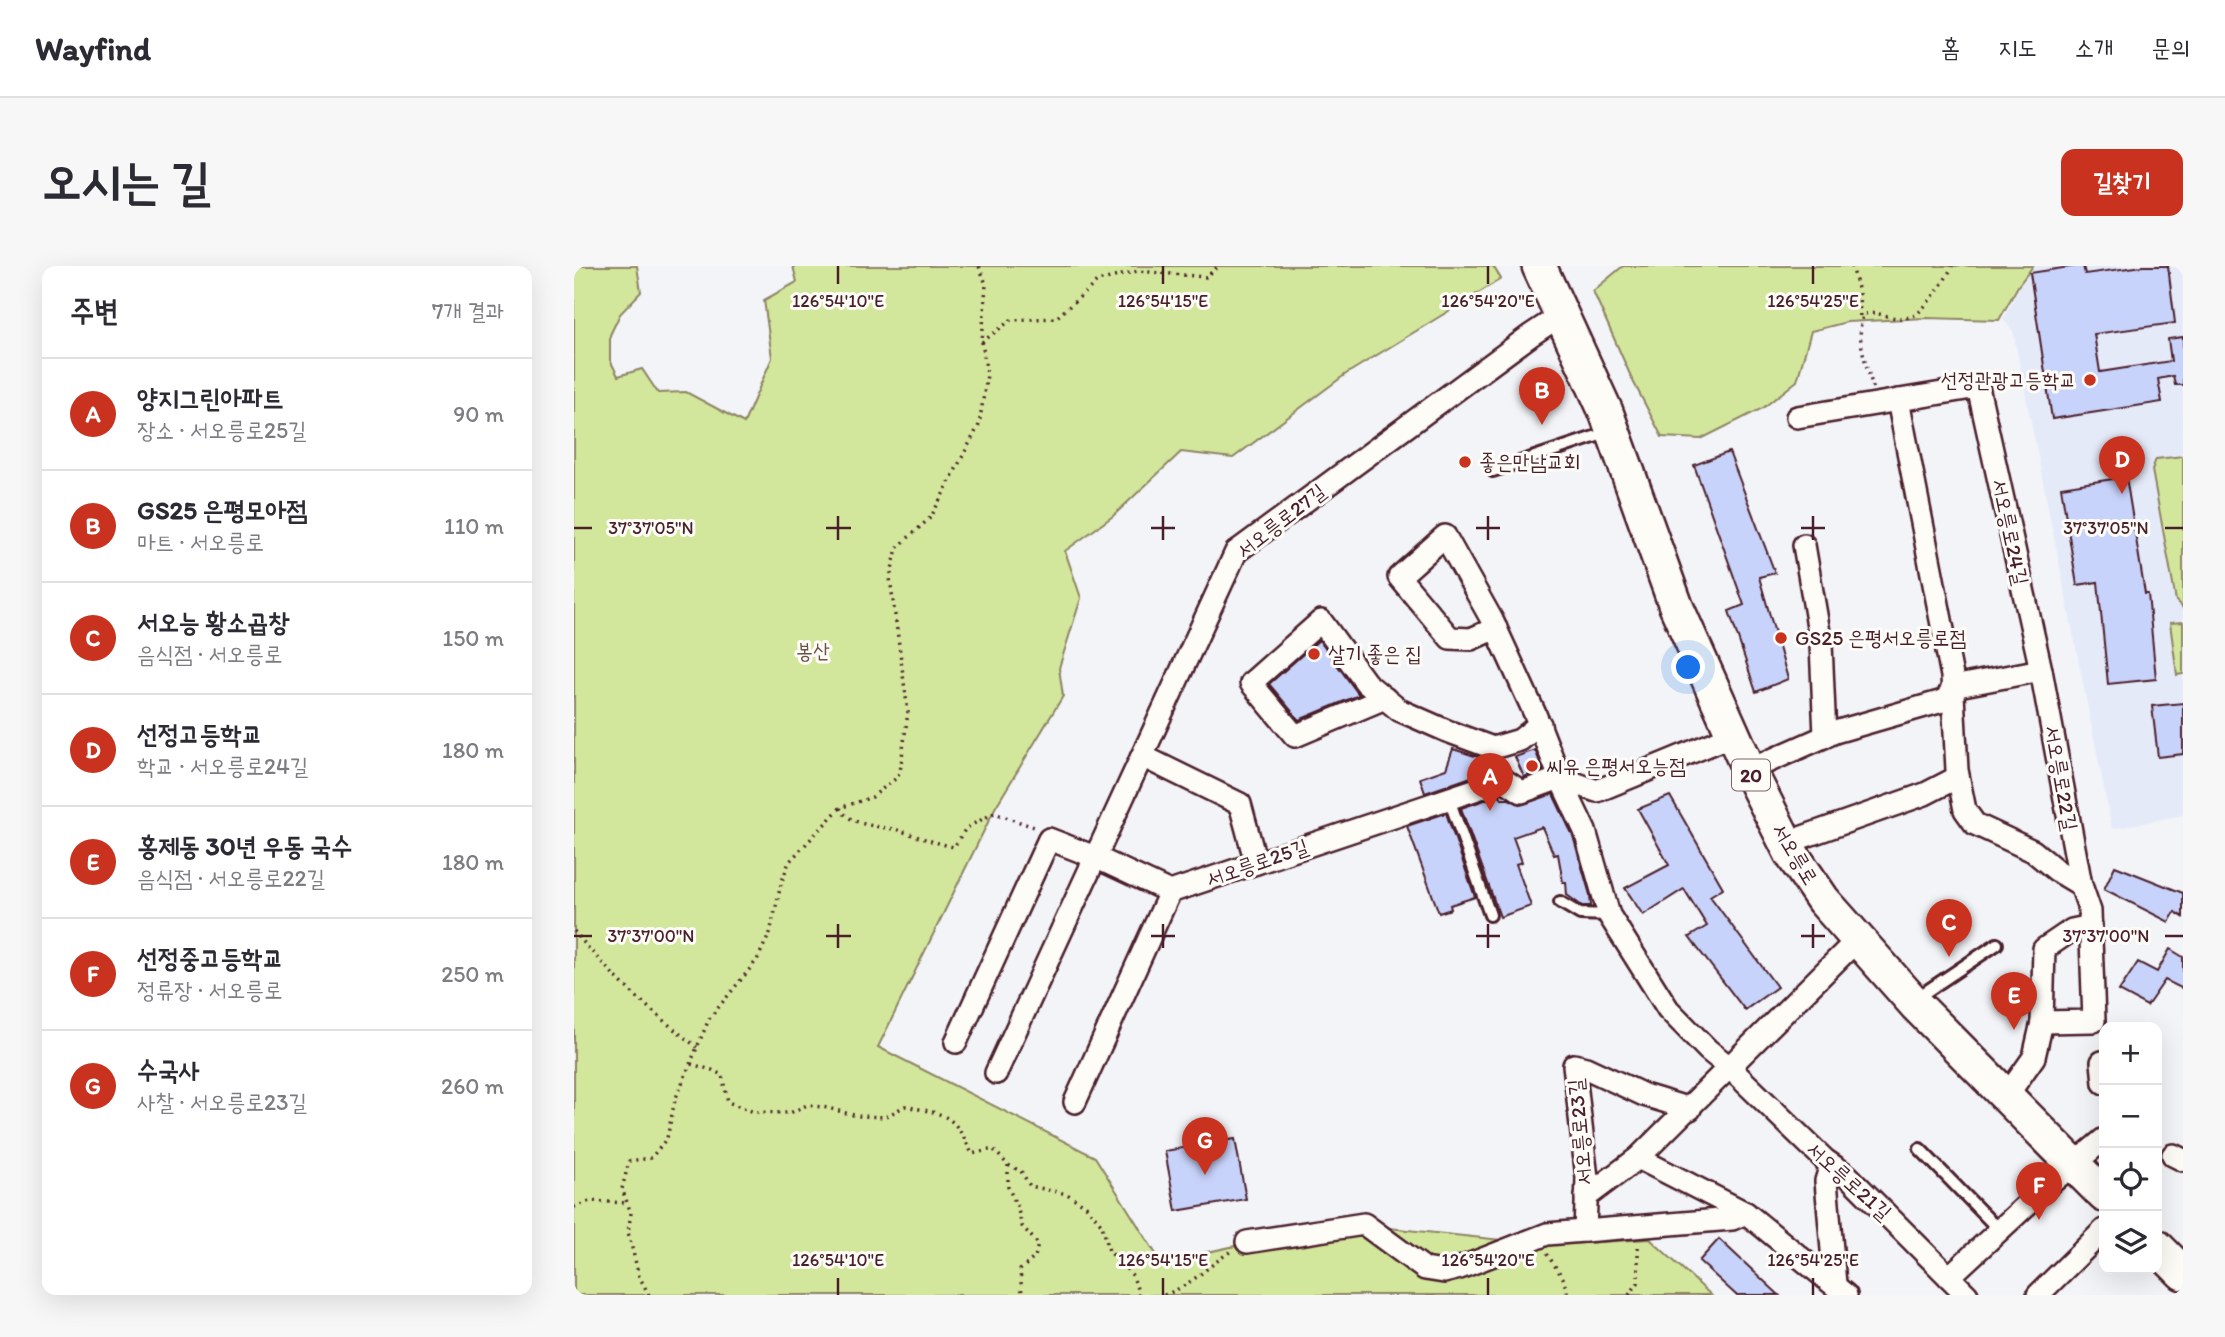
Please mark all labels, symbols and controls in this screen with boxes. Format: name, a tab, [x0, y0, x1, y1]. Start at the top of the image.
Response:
text: Wayfind	[35, 29, 151, 68]
text: 홈	[1941, 33, 1960, 62]
text: 지도	[1998, 33, 2037, 62]
text: 소개	[2075, 33, 2113, 62]
text: 문의	[2151, 33, 2190, 62]
button: 길찾기	[2061, 149, 2183, 216]
text: 오시는 길	[42, 151, 211, 210]
text: 126°54'10"E	[792, 290, 884, 312]
text: 126°54'15"E	[1118, 290, 1208, 312]
text: 126°54'20"E	[1441, 290, 1535, 312]
text: 126°54'25"E	[1767, 290, 1859, 312]
text: 주변	[70, 292, 118, 329]
text: 7개 결과	[432, 297, 504, 325]
pin: B	[1519, 367, 1565, 425]
place label: 선정관광고등학교	[1941, 367, 2076, 392]
marker: 선정관광고등학교	[2082, 372, 2098, 388]
text: 양지그린아파트	[137, 382, 283, 414]
text: A	[86, 400, 100, 428]
text: 90 m	[453, 400, 504, 428]
text: 장소 · 서오릉로25길	[137, 416, 307, 444]
pin: D	[2099, 436, 2145, 494]
place label: 좋은만남교회	[1479, 449, 1580, 474]
marker: 좋은만남교회	[1457, 454, 1473, 470]
street label: 서오릉로24길	[1987, 476, 2034, 587]
street label: 서오릉로27길	[1231, 478, 1330, 563]
text: GS25 은평모아점	[137, 494, 307, 526]
text: B	[86, 512, 100, 540]
text: 110 m	[444, 512, 504, 540]
text: 37°37'05"N	[608, 517, 694, 539]
text: 37°37'05"N	[2063, 517, 2149, 539]
text: 마트 · 서오릉로	[137, 528, 264, 556]
text: 서오능 황소곱창	[137, 606, 289, 638]
text: C	[86, 624, 100, 652]
text: 150 m	[443, 624, 504, 652]
place label: GS25 은평서오릉로점	[1795, 625, 1966, 650]
marker: GS25 은평서오릉로점	[1773, 630, 1789, 646]
park label: 봉산	[796, 638, 830, 663]
text: 음식점 · 서오릉로	[137, 640, 282, 668]
place label: 살기 좋은 집	[1328, 641, 1422, 666]
marker: 살기 좋은 집	[1306, 646, 1322, 662]
your location	[1671, 650, 1705, 684]
text: 선정고등학교	[137, 718, 263, 750]
street label: 서오릉로22길	[2040, 723, 2083, 833]
text: D	[85, 736, 101, 764]
text: 180 m	[442, 736, 504, 764]
text: 학교 · 서오릉로24길	[137, 752, 308, 780]
pin: A	[1467, 753, 1513, 811]
place label: 씨유 은평서오능점	[1546, 753, 1686, 778]
marker: 씨유 은평서오능점	[1524, 758, 1540, 774]
road number: 20	[1732, 760, 1770, 790]
street label: 서오릉로	[1767, 818, 1824, 889]
text: 홍제동 30년 우동 국수	[137, 830, 352, 862]
street label: 서오릉로25길	[1202, 833, 1311, 892]
text: E	[87, 848, 99, 876]
text: 180 m	[442, 848, 504, 876]
text: 음식점 · 서오릉로22길	[137, 864, 325, 892]
pin: C	[1926, 899, 1972, 957]
text: 37°37'00"N	[607, 925, 695, 947]
text: 37°37'00"N	[2062, 925, 2150, 947]
text: 선정중고등학교	[137, 942, 283, 974]
text: F	[87, 960, 99, 988]
text: 250 m	[441, 960, 504, 988]
pin: E	[1991, 972, 2037, 1030]
text: 정류장 · 서오릉로	[137, 976, 282, 1004]
map controls	[2099, 1022, 2162, 1274]
button: +	[2099, 1022, 2162, 1085]
text: 수국사	[137, 1054, 200, 1086]
text: G	[85, 1072, 101, 1100]
text: 260 m	[441, 1072, 504, 1100]
street label: 서오릉로23길	[1562, 1078, 1597, 1186]
button: −	[2099, 1085, 2162, 1148]
text: 사찰 · 서오릉로23길	[137, 1088, 307, 1116]
pin: G	[1182, 1117, 1228, 1175]
street label: 서오릉로21길	[1802, 1136, 1897, 1225]
button: locate	[2099, 1148, 2162, 1211]
pin: F	[2016, 1162, 2062, 1220]
button: layers	[2099, 1211, 2162, 1274]
text: 126°54'10"E	[792, 1249, 884, 1271]
text: 126°54'15"E	[1118, 1249, 1208, 1271]
text: 126°54'20"E	[1441, 1249, 1535, 1271]
text: 126°54'25"E	[1767, 1249, 1859, 1271]

